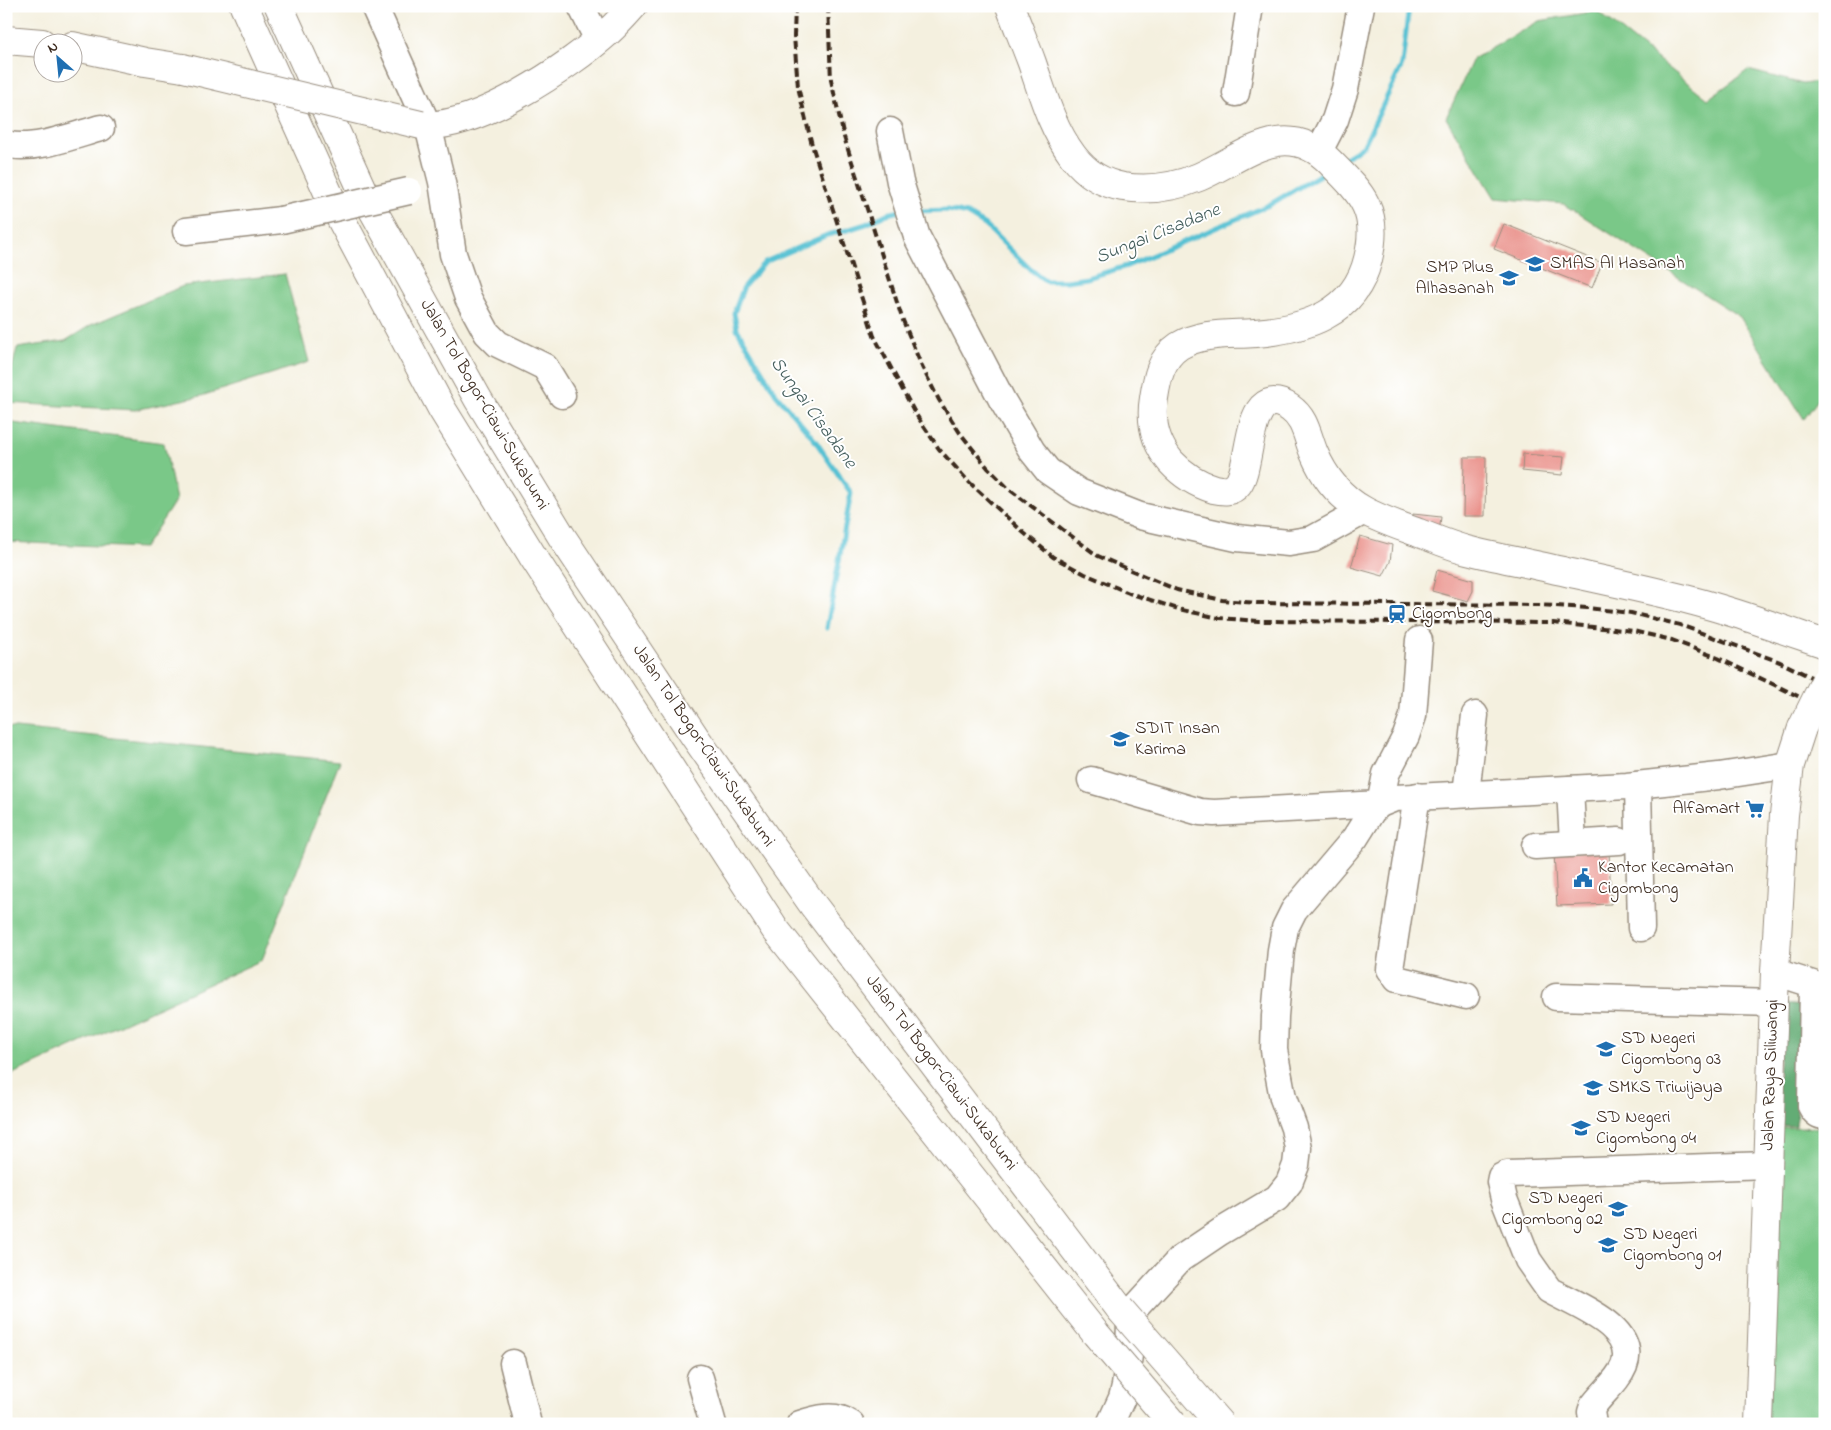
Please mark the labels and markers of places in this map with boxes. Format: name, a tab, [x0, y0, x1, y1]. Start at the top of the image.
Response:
place label: SMAS Al Hasanah	[1550, 251, 1684, 277]
school or university icon: SMAS Al Hasanah	[1524, 253, 1546, 275]
place label: SMP Plus Alhasanah	[1416, 255, 1494, 302]
school or university icon: SMP Plus Alhasanah	[1498, 267, 1520, 289]
place label: Cigombong	[1412, 601, 1492, 628]
station icon: Cigombong	[1386, 603, 1408, 625]
place label: SDIT Insan Karima	[1135, 716, 1220, 763]
school or university icon: SDIT Insan Karima	[1109, 728, 1131, 750]
place label: Alfamart	[1673, 796, 1740, 822]
supermarket icon: Alfamart	[1744, 798, 1766, 820]
place label: Kantor Kecamatan Cigombong	[1598, 855, 1734, 903]
public building icon: Kantor Kecamatan Cigombong	[1572, 867, 1594, 889]
place label: SD Negeri Cigombong 03	[1621, 1026, 1721, 1074]
school or university icon: SD Negeri Cigombong 03	[1595, 1038, 1617, 1060]
place label: SMKS Triwijaya	[1608, 1075, 1723, 1101]
school or university icon: SMKS Triwijaya	[1582, 1077, 1604, 1099]
place label: SD Negeri Cigombong 04	[1596, 1105, 1697, 1153]
school or university icon: SD Negeri Cigombong 04	[1570, 1117, 1592, 1139]
place label: SD Negeri Cigombong 02	[1501, 1186, 1603, 1234]
school or university icon: SD Negeri Cigombong 02	[1607, 1198, 1629, 1220]
place label: SD Negeri Cigombong 01	[1623, 1222, 1722, 1270]
school or university icon: SD Negeri Cigombong 01	[1597, 1234, 1619, 1256]

